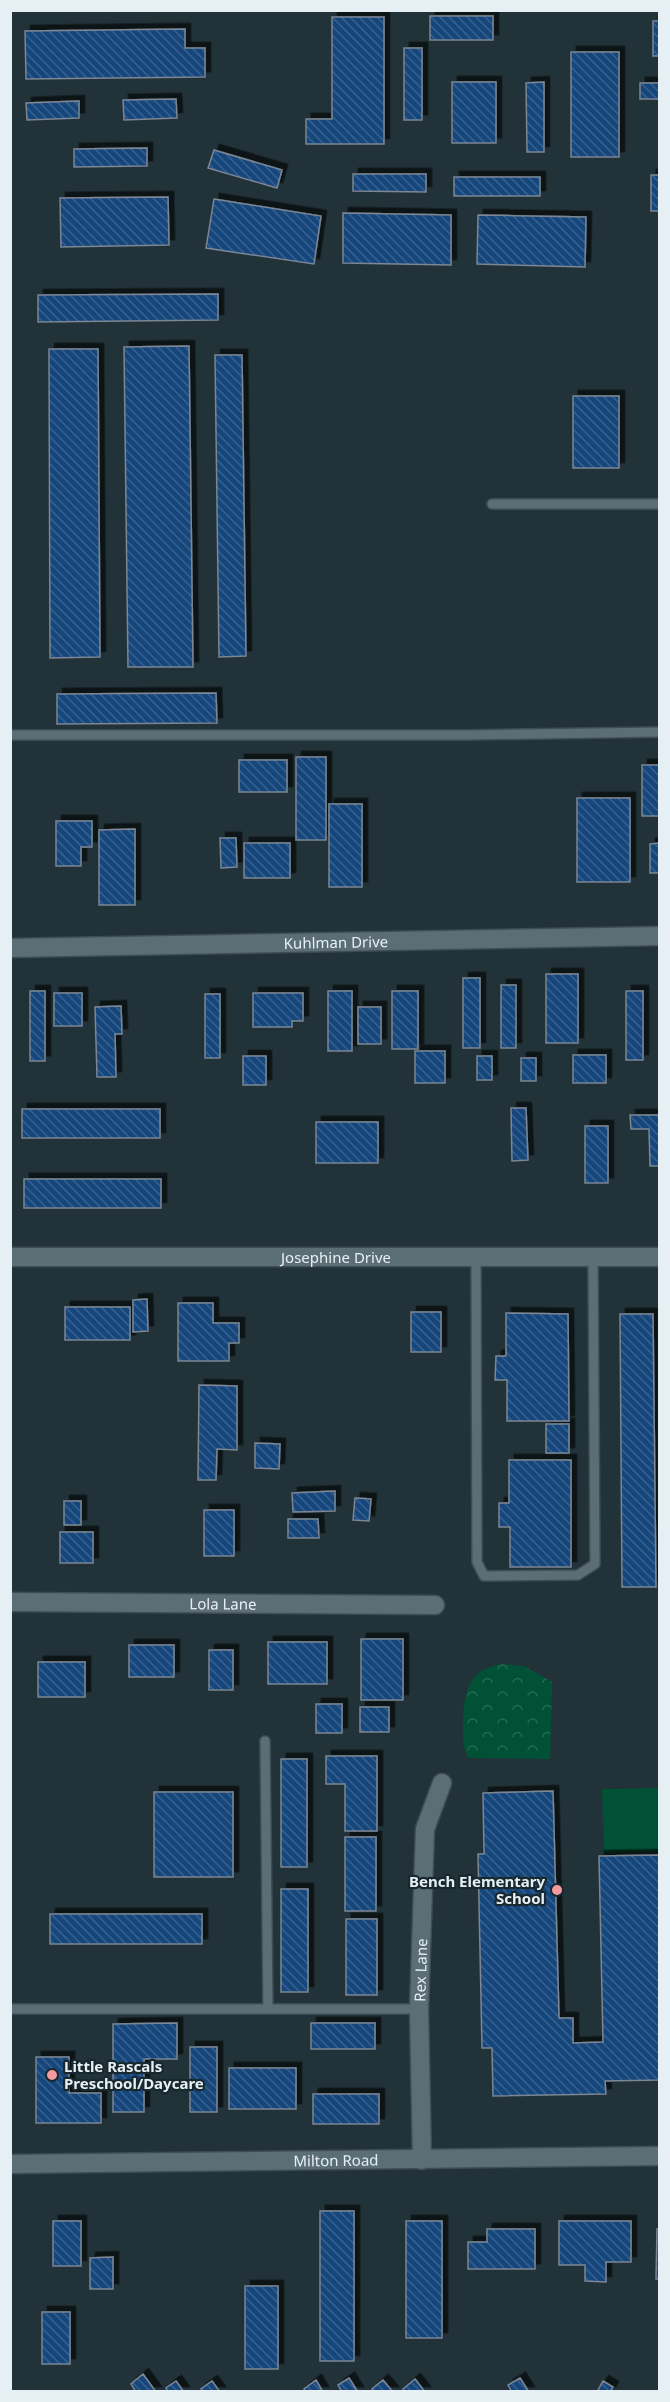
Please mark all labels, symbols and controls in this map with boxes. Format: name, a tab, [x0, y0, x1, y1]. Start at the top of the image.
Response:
street label: Kuhlman Drive	[284, 931, 388, 953]
street label: Josephine Drive	[279, 1247, 391, 1267]
street label: Lola Lane	[189, 1593, 257, 1614]
place label: Bench Elementary School	[409, 1871, 545, 1908]
marker: Bench Elementary School	[550, 1883, 564, 1897]
street label: Rex Lane	[409, 1938, 431, 2002]
place label: Little Rascals Preschool/Daycare	[64, 2056, 204, 2093]
marker: Little Rascals Preschool/Daycare	[45, 2068, 59, 2082]
street label: Milton Road	[293, 2149, 379, 2171]

